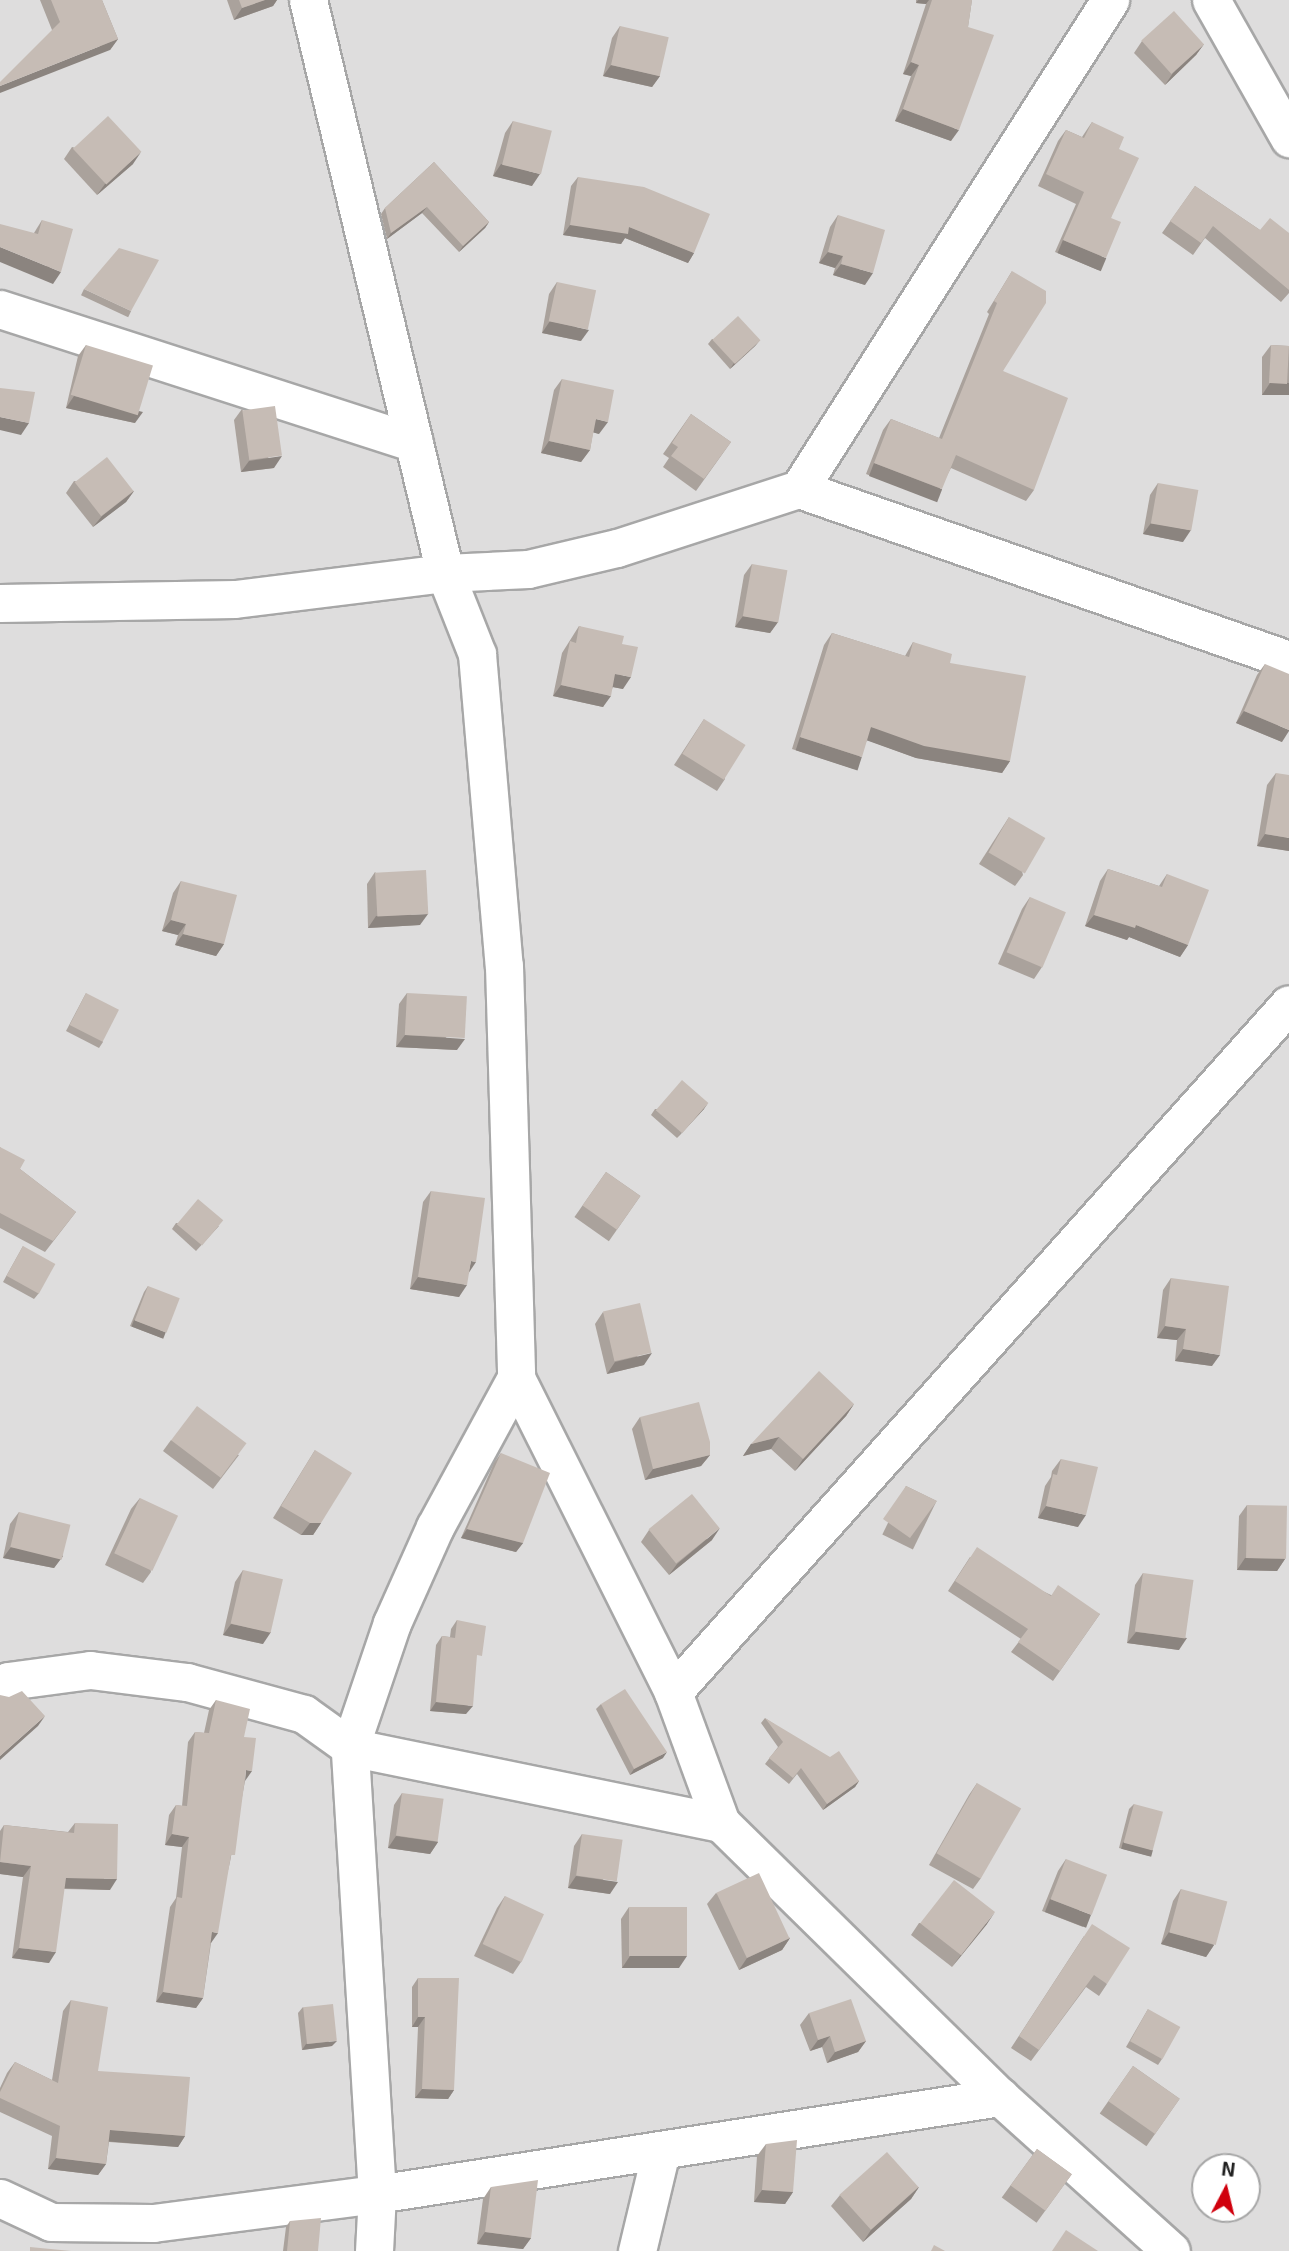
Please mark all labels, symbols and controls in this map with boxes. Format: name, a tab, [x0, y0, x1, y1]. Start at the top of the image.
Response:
north arrow	[1191, 2153, 1261, 2223]
text: N	[1220, 2156, 1237, 2181]

